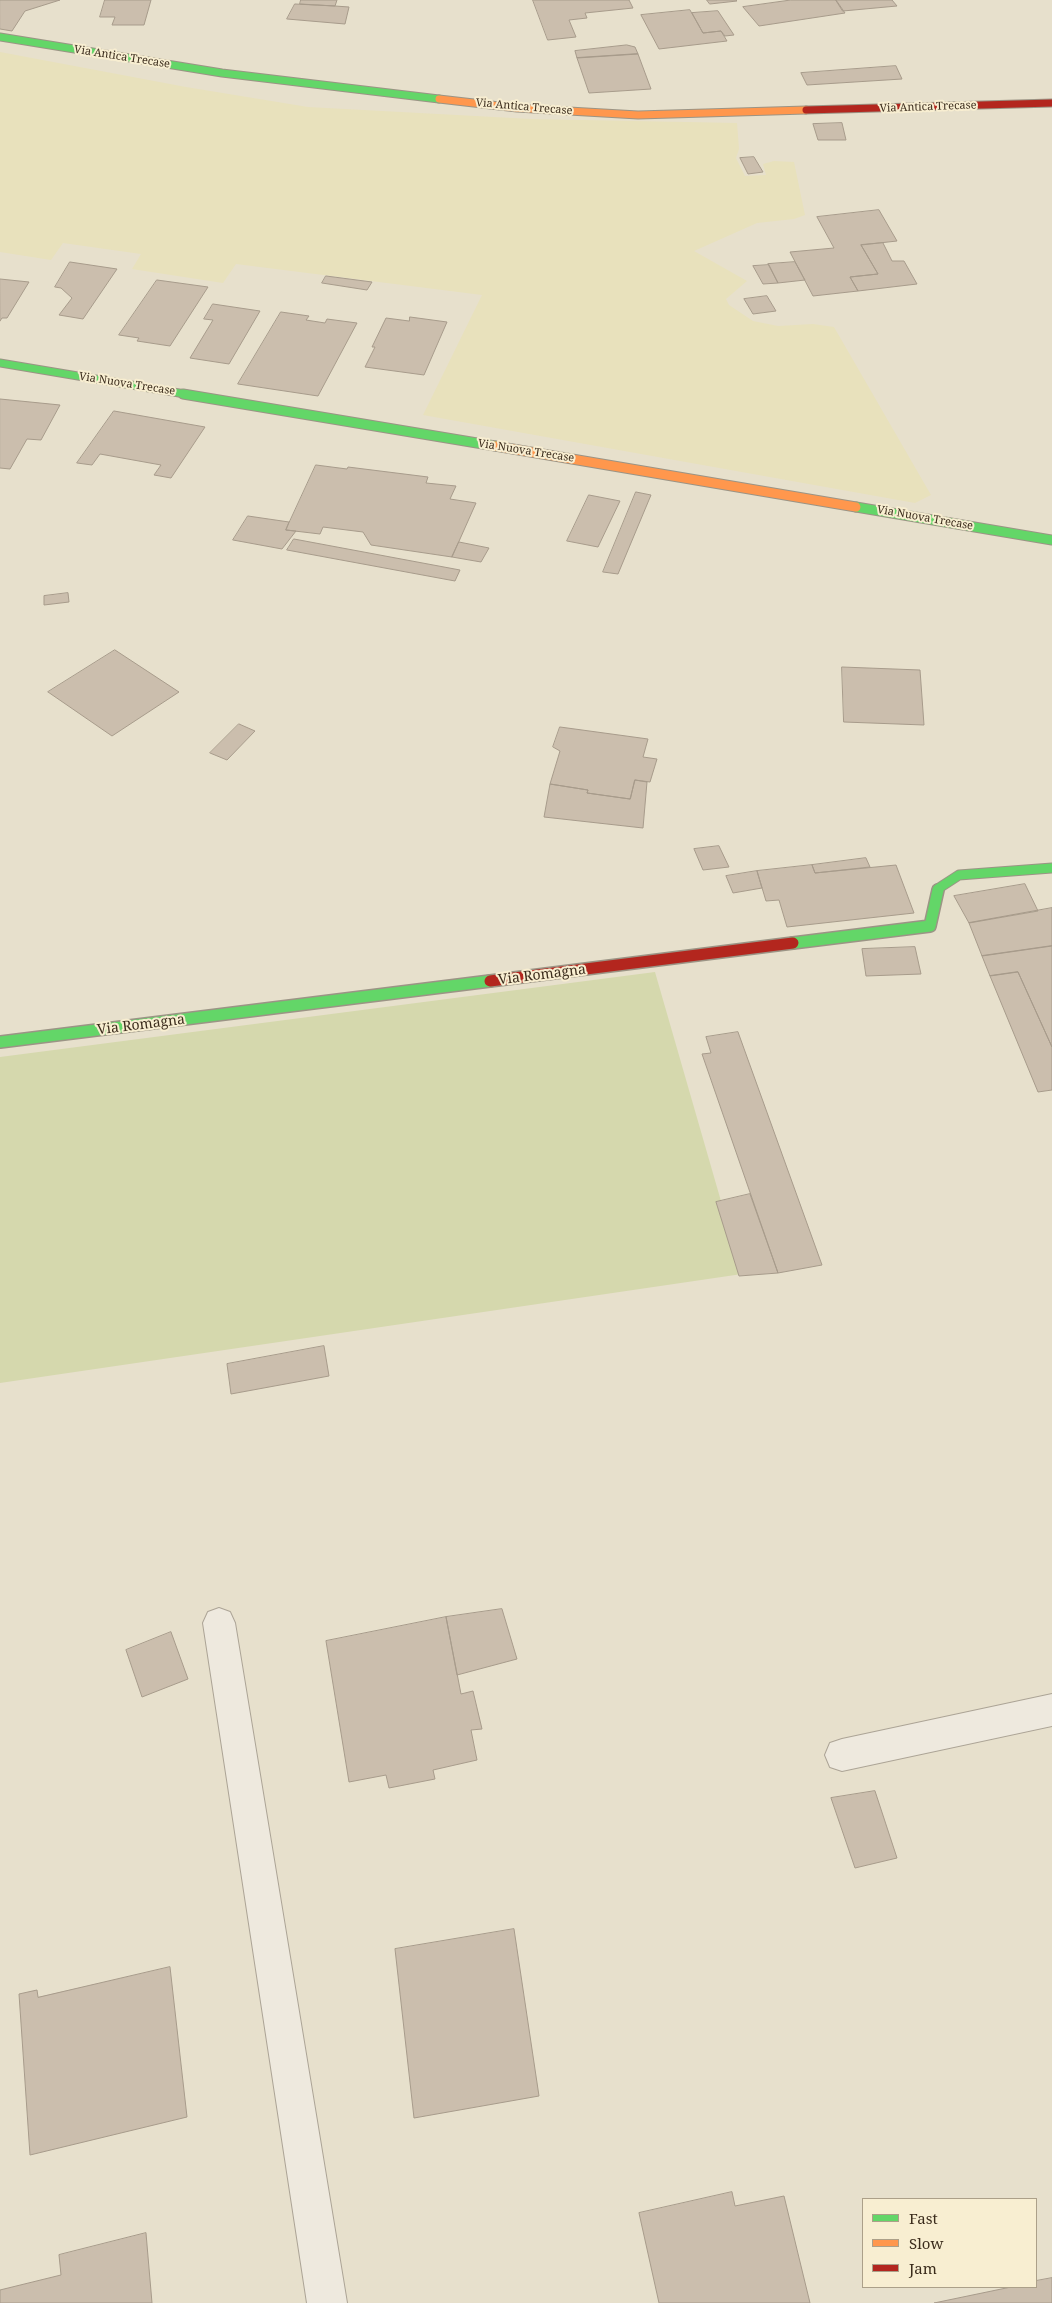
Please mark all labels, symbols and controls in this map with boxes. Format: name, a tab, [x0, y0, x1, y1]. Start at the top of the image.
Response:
street label: Via Antica Trecase	[73, 43, 171, 71]
street label: Via Antica Trecase	[475, 96, 573, 118]
street label: Via Antica Trecase	[879, 99, 977, 115]
street label: Via Nuova Trecase	[78, 370, 176, 398]
street label: Via Nuova Trecase	[477, 437, 575, 465]
street label: Via Nuova Trecase	[876, 503, 974, 533]
street label: Via Romagna	[497, 961, 587, 989]
street label: Via Romagna	[96, 1011, 186, 1039]
legend	[862, 2198, 1037, 2288]
text: Fast	[909, 2208, 938, 2228]
text: Slow	[909, 2233, 943, 2253]
text: Jam	[909, 2258, 937, 2278]

